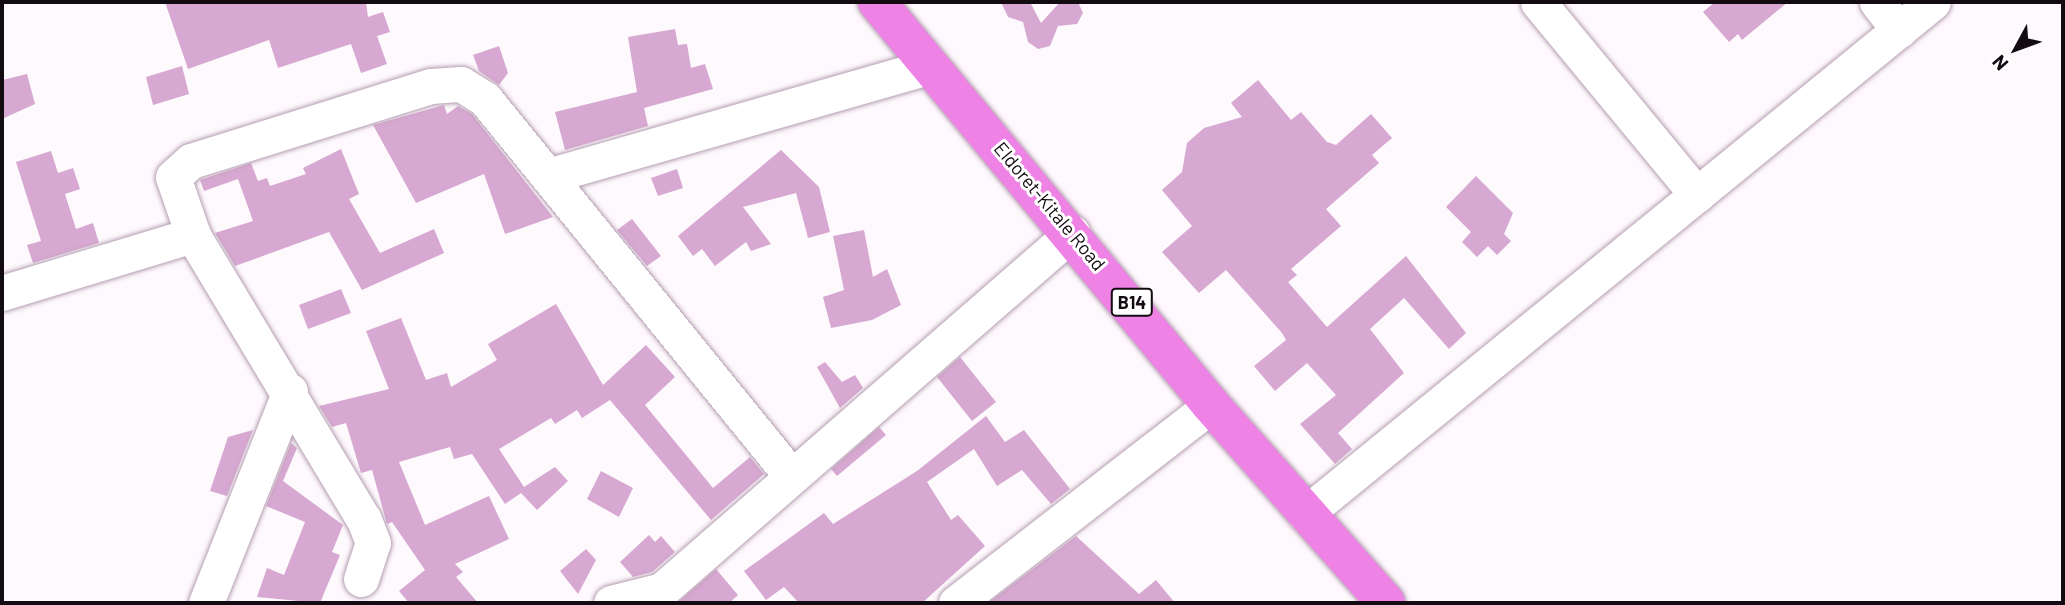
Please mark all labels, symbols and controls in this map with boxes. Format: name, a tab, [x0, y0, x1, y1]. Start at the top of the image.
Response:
north arrow	[1981, 14, 2051, 84]
text: N	[1987, 51, 2013, 75]
street label: Eldoret-Kitale Road	[990, 137, 1110, 275]
road number: B14	[1109, 288, 1155, 316]

